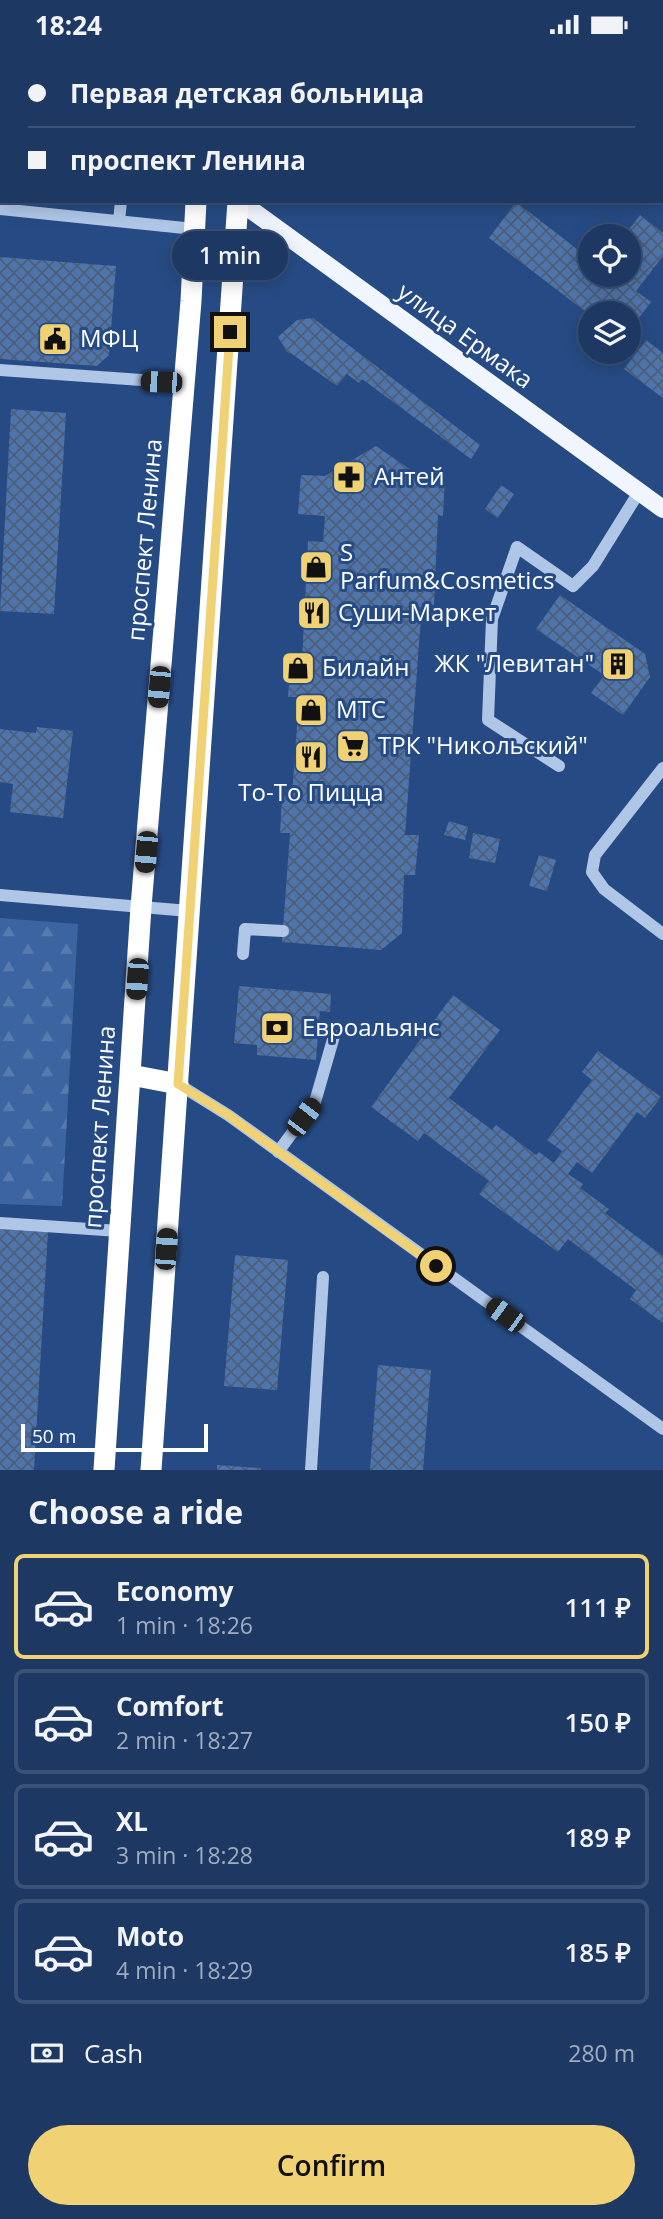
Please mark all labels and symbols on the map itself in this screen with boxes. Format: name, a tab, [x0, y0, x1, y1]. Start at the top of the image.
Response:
callout: 1 min	[172, 231, 288, 279]
street label: улица Ермака	[391, 274, 540, 395]
route end	[214, 316, 246, 348]
public building icon: МФЦ	[36, 320, 74, 358]
place label: МФЦ	[80, 321, 139, 354]
car	[140, 371, 183, 393]
street label: проспект Ленина	[118, 437, 169, 642]
pharmacy icon: Антей	[330, 458, 368, 496]
place label: Антей	[374, 459, 444, 492]
place label: S Parfum&Cosmetics	[340, 535, 554, 596]
shop icon: S Parfum&Cosmetics	[297, 548, 335, 586]
restaurant icon: Суши-Маркет	[295, 594, 333, 632]
place label: Суши-Маркет	[338, 595, 496, 628]
building icon: ЖК "Левитан"	[599, 645, 637, 683]
place label: ЖК "Левитан"	[435, 646, 594, 679]
shop icon: Билайн	[279, 649, 317, 687]
place label: Билайн	[322, 650, 409, 683]
car	[147, 665, 172, 709]
shop icon: МТС	[292, 691, 330, 729]
place label: МТС	[336, 692, 386, 725]
supermarket icon: ТРК "Никольский"	[334, 727, 372, 765]
place label: ТРК "Никольский"	[378, 728, 588, 761]
restaurant icon: То-То Пицца	[292, 738, 330, 776]
place label: То-То Пицца	[238, 775, 384, 808]
car	[134, 830, 159, 874]
car	[126, 957, 149, 1001]
bank icon: Евроальянс	[258, 1009, 296, 1047]
place label: Евроальянс	[302, 1010, 439, 1043]
street label: проспект Ленина	[75, 1024, 122, 1229]
car	[283, 1094, 326, 1140]
car	[155, 1227, 178, 1271]
route start	[420, 1250, 452, 1282]
car	[482, 1294, 529, 1336]
scale bar	[21, 1421, 208, 1453]

